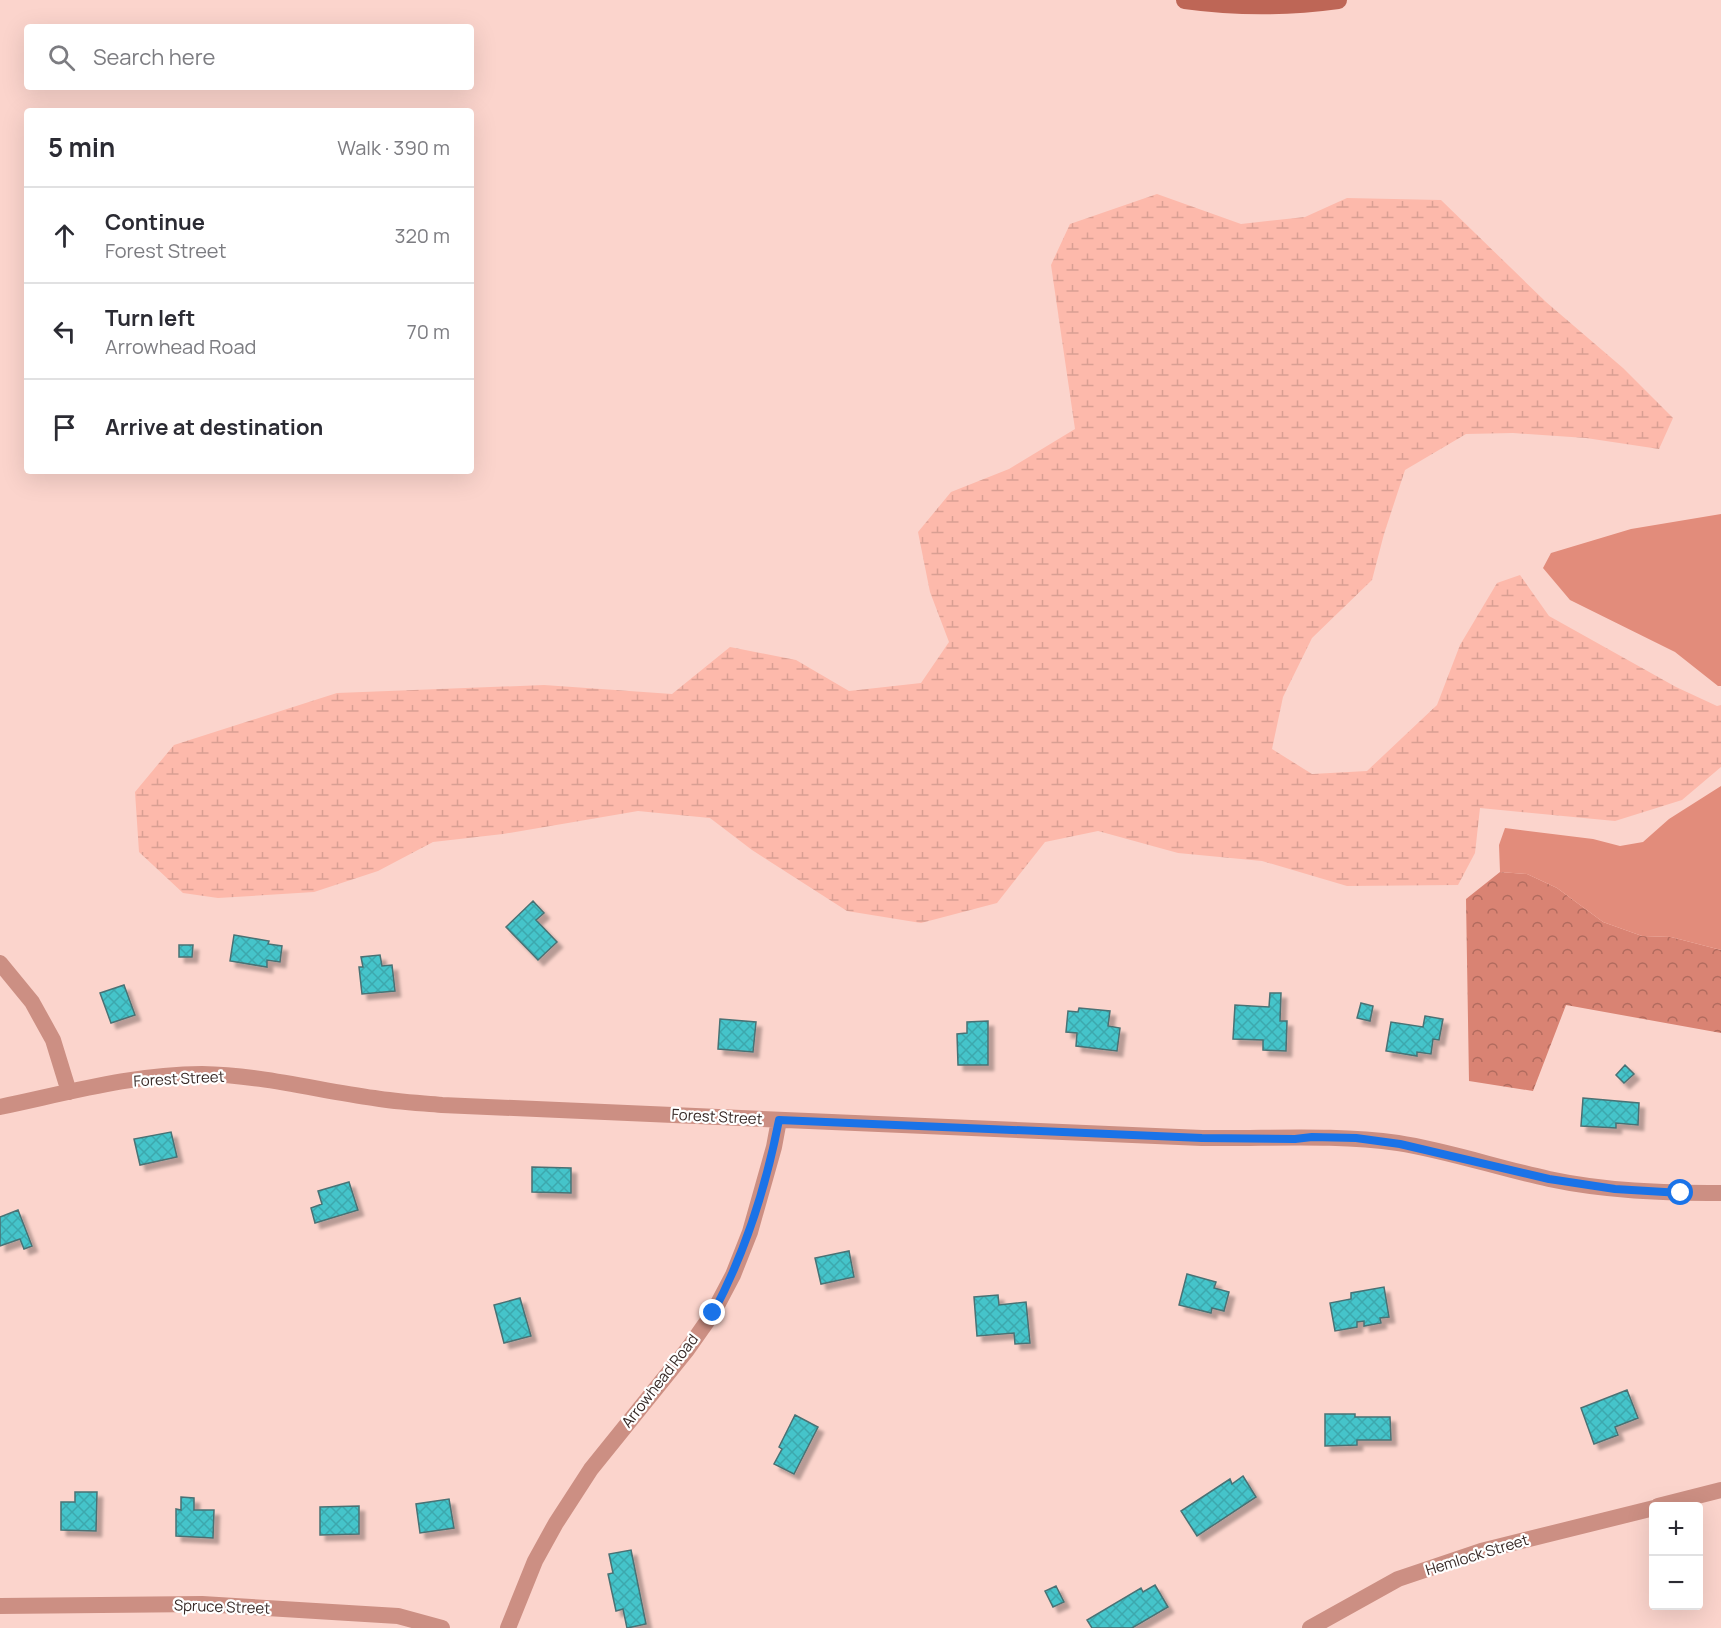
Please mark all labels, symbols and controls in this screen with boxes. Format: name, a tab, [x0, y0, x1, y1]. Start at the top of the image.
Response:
search box	[24, 24, 474, 90]
icon: search	[45, 41, 78, 74]
text: Search here	[93, 42, 215, 72]
text: 5 min	[48, 129, 115, 165]
text: Walk · 390 m	[337, 134, 450, 161]
text: Continue	[105, 207, 205, 237]
icon: ahead	[48, 219, 81, 252]
text: 320 m	[394, 222, 450, 249]
text: Forest Street	[105, 237, 227, 264]
text: Turn left	[105, 303, 195, 333]
icon: left	[48, 315, 81, 348]
text: 70 m	[407, 318, 450, 345]
text: Arrowhead Road	[105, 333, 256, 360]
icon: arrive	[48, 411, 81, 444]
text: Arrive at destination	[105, 412, 323, 442]
street label: Forest Street	[133, 1066, 225, 1091]
street label: Forest Street	[671, 1104, 763, 1129]
route start	[1667, 1179, 1693, 1205]
route end	[699, 1299, 725, 1325]
street label: Arrowhead Road	[616, 1329, 703, 1432]
map controls	[1649, 1502, 1703, 1610]
button: +	[1649, 1502, 1703, 1556]
street label: Hemlock Street	[1423, 1529, 1531, 1580]
button: −	[1649, 1556, 1703, 1610]
street label: Spruce Street	[174, 1594, 271, 1619]

